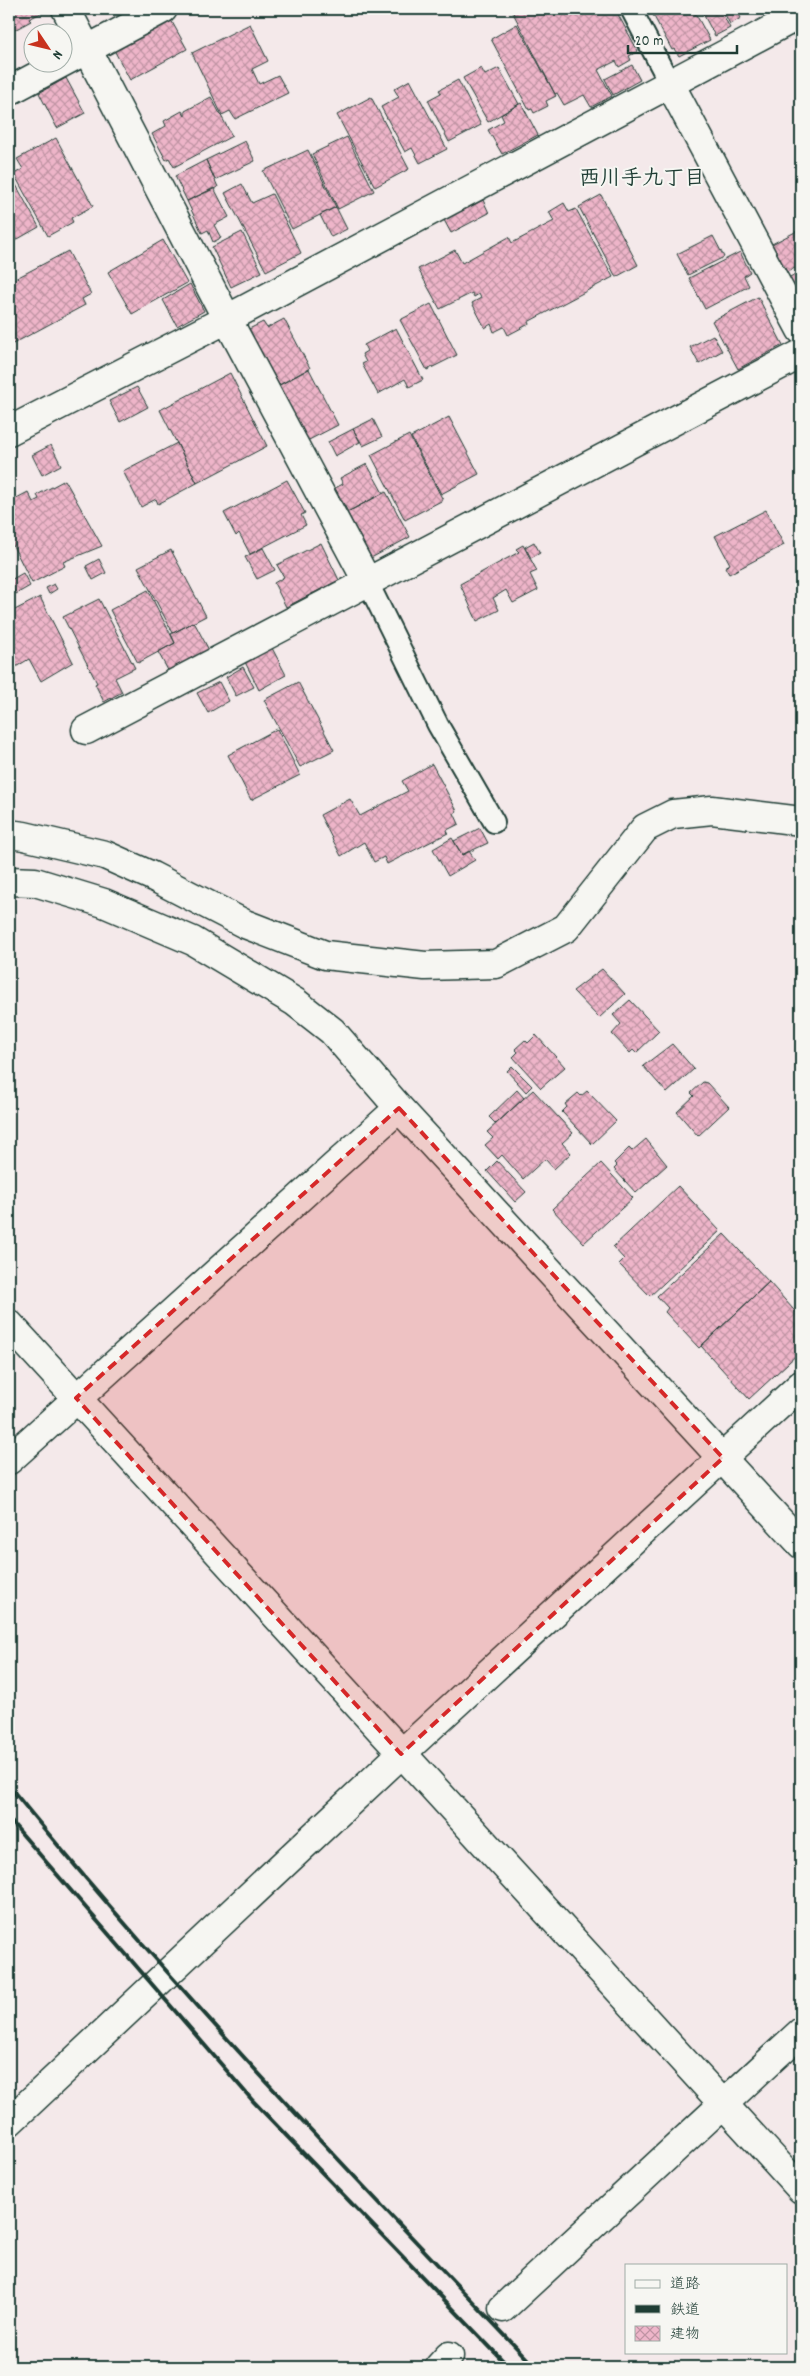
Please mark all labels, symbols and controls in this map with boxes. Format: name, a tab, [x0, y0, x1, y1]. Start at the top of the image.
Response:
north arrow	[22, 22, 72, 72]
scale bar	[628, 22, 736, 54]
text: 20 m	[635, 31, 663, 53]
text: N	[47, 46, 67, 63]
district label: 西川手九丁目	[579, 165, 705, 195]
legend	[625, 2264, 788, 2354]
text: 道路	[670, 2274, 700, 2296]
text: 鉄道	[670, 2300, 700, 2322]
text: 建物	[670, 2324, 700, 2346]

